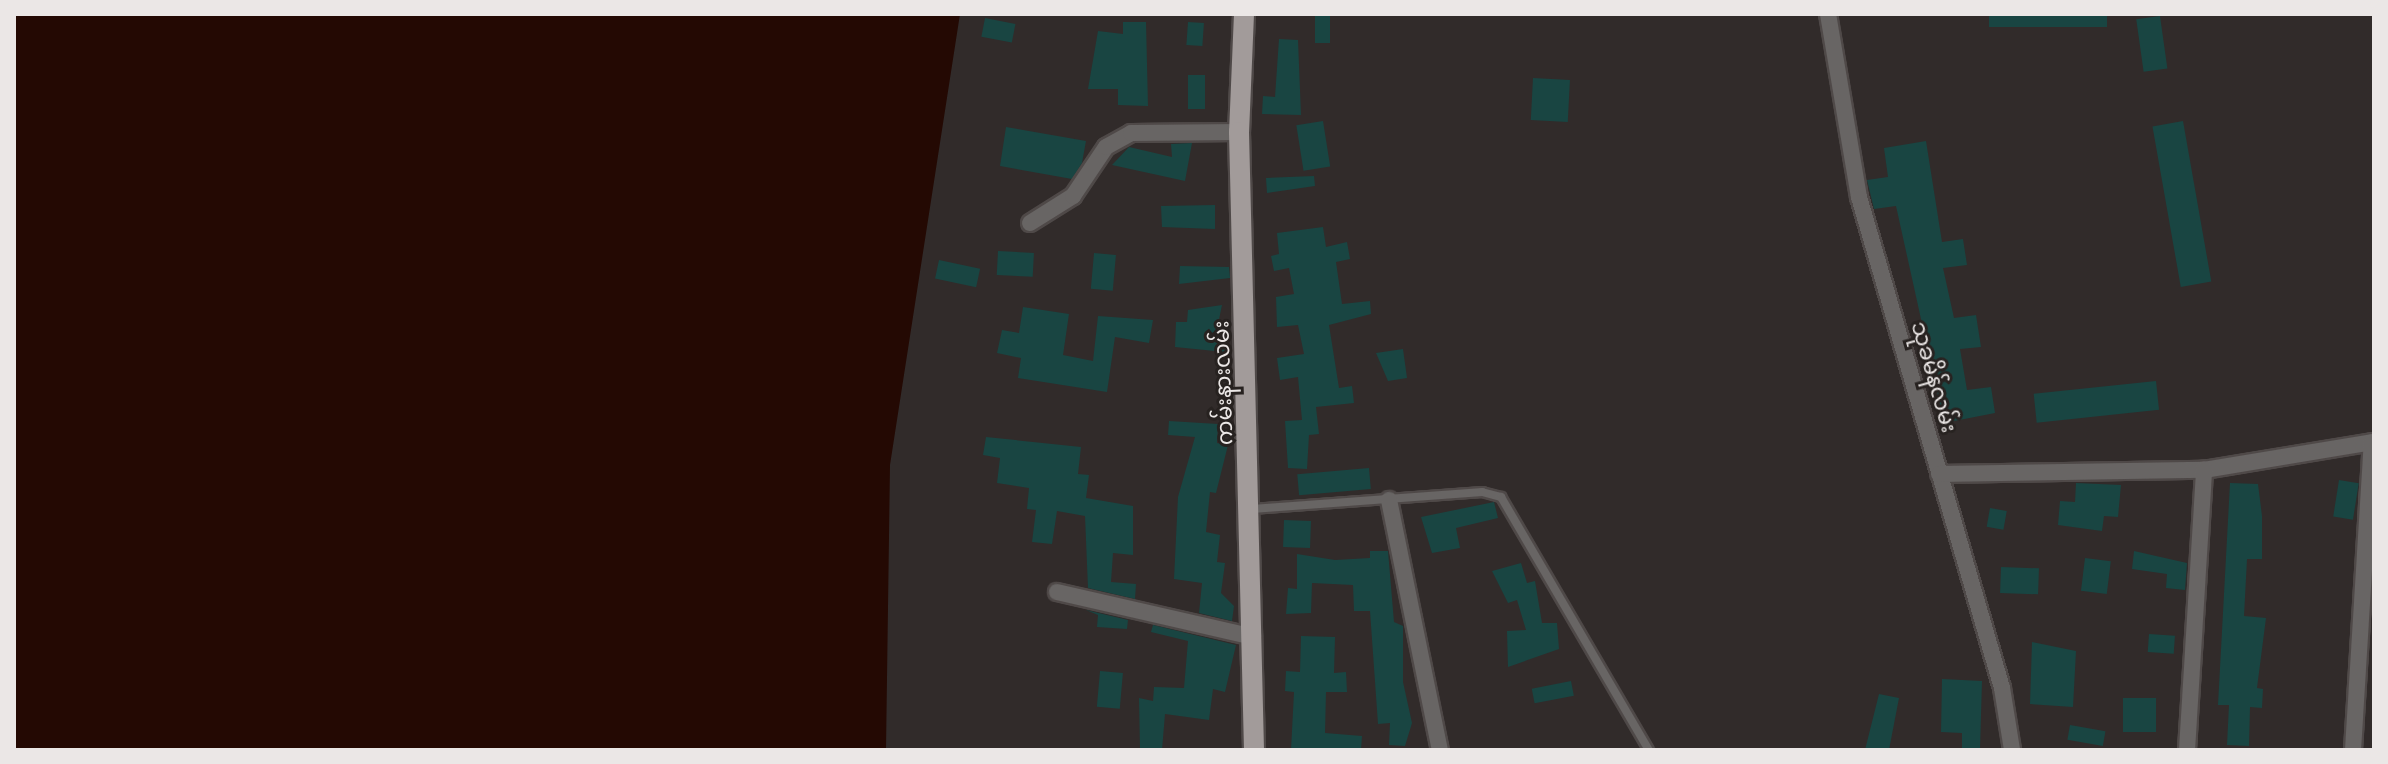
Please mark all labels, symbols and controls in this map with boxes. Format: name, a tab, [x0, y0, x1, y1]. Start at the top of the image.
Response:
street label: သုခမိန်လမ်း	[1906, 318, 1962, 436]
street label: ကမ်းနားလမ်း	[1208, 320, 1238, 446]

